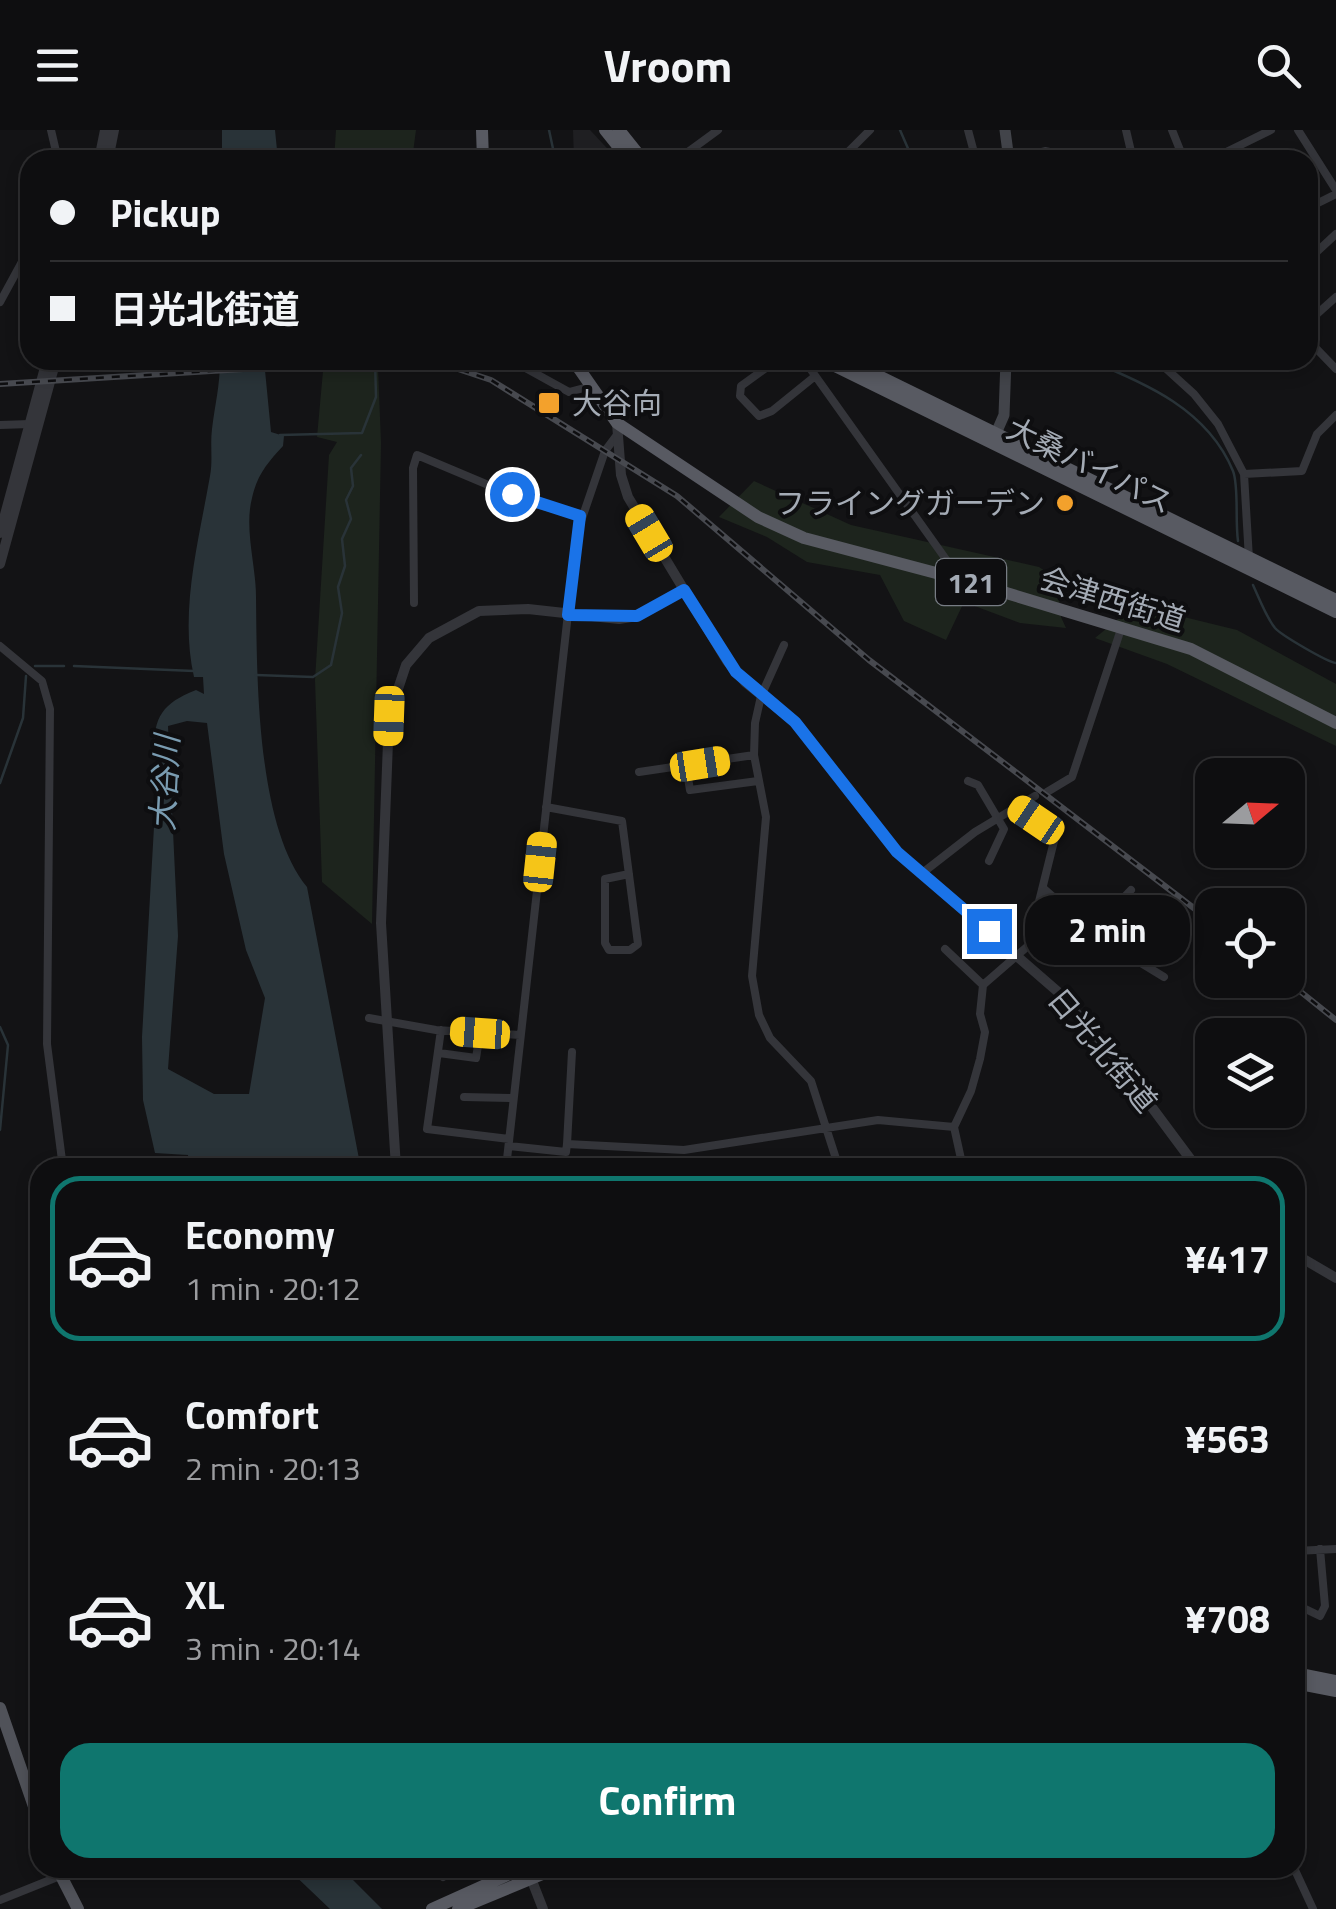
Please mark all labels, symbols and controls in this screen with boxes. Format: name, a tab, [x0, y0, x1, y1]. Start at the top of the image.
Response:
text: Vroom	[604, 31, 732, 99]
icon: menu	[30, 38, 85, 93]
icon: search	[1251, 38, 1306, 93]
text: Pickup	[110, 184, 220, 242]
text: 日光北街道	[110, 280, 300, 338]
place label: 大谷向	[572, 380, 662, 426]
marker: 大谷向	[536, 390, 562, 416]
street label: 大桑バイパス	[999, 405, 1181, 525]
route start	[490, 472, 535, 517]
place label: フライングガーデン	[775, 480, 1045, 526]
marker: フライングガーデン	[1054, 492, 1076, 514]
car	[621, 500, 677, 566]
street label: 会津西街道	[1035, 555, 1191, 643]
road number: 121	[936, 559, 1006, 605]
car	[373, 685, 405, 747]
water label: 大谷川	[138, 731, 191, 832]
car	[668, 744, 732, 784]
north arrow	[1195, 758, 1305, 868]
map controls	[1195, 758, 1305, 1128]
car	[1003, 791, 1069, 849]
car	[522, 831, 558, 893]
button: locate	[1195, 888, 1305, 998]
callout: 2 min	[1024, 896, 1189, 966]
text: 2 min	[1069, 906, 1146, 954]
route end	[967, 909, 1012, 954]
street label: 日光北街道	[1037, 978, 1169, 1122]
car	[449, 1016, 511, 1050]
button: layers	[1195, 1018, 1305, 1128]
text: Economy	[185, 1206, 335, 1264]
icon: car	[65, 1214, 155, 1304]
text: ¥417	[1185, 1230, 1270, 1288]
text: 1 min · 20:12	[185, 1264, 361, 1312]
text: Comfort	[185, 1386, 319, 1444]
icon: car	[65, 1394, 155, 1484]
text: ¥563	[1185, 1410, 1270, 1468]
text: 2 min · 20:13	[185, 1444, 361, 1492]
text: XL	[185, 1566, 225, 1624]
icon: car	[65, 1574, 155, 1664]
text: ¥708	[1185, 1590, 1270, 1648]
text: 3 min · 20:14	[185, 1624, 361, 1672]
button: Confirm	[60, 1743, 1275, 1858]

